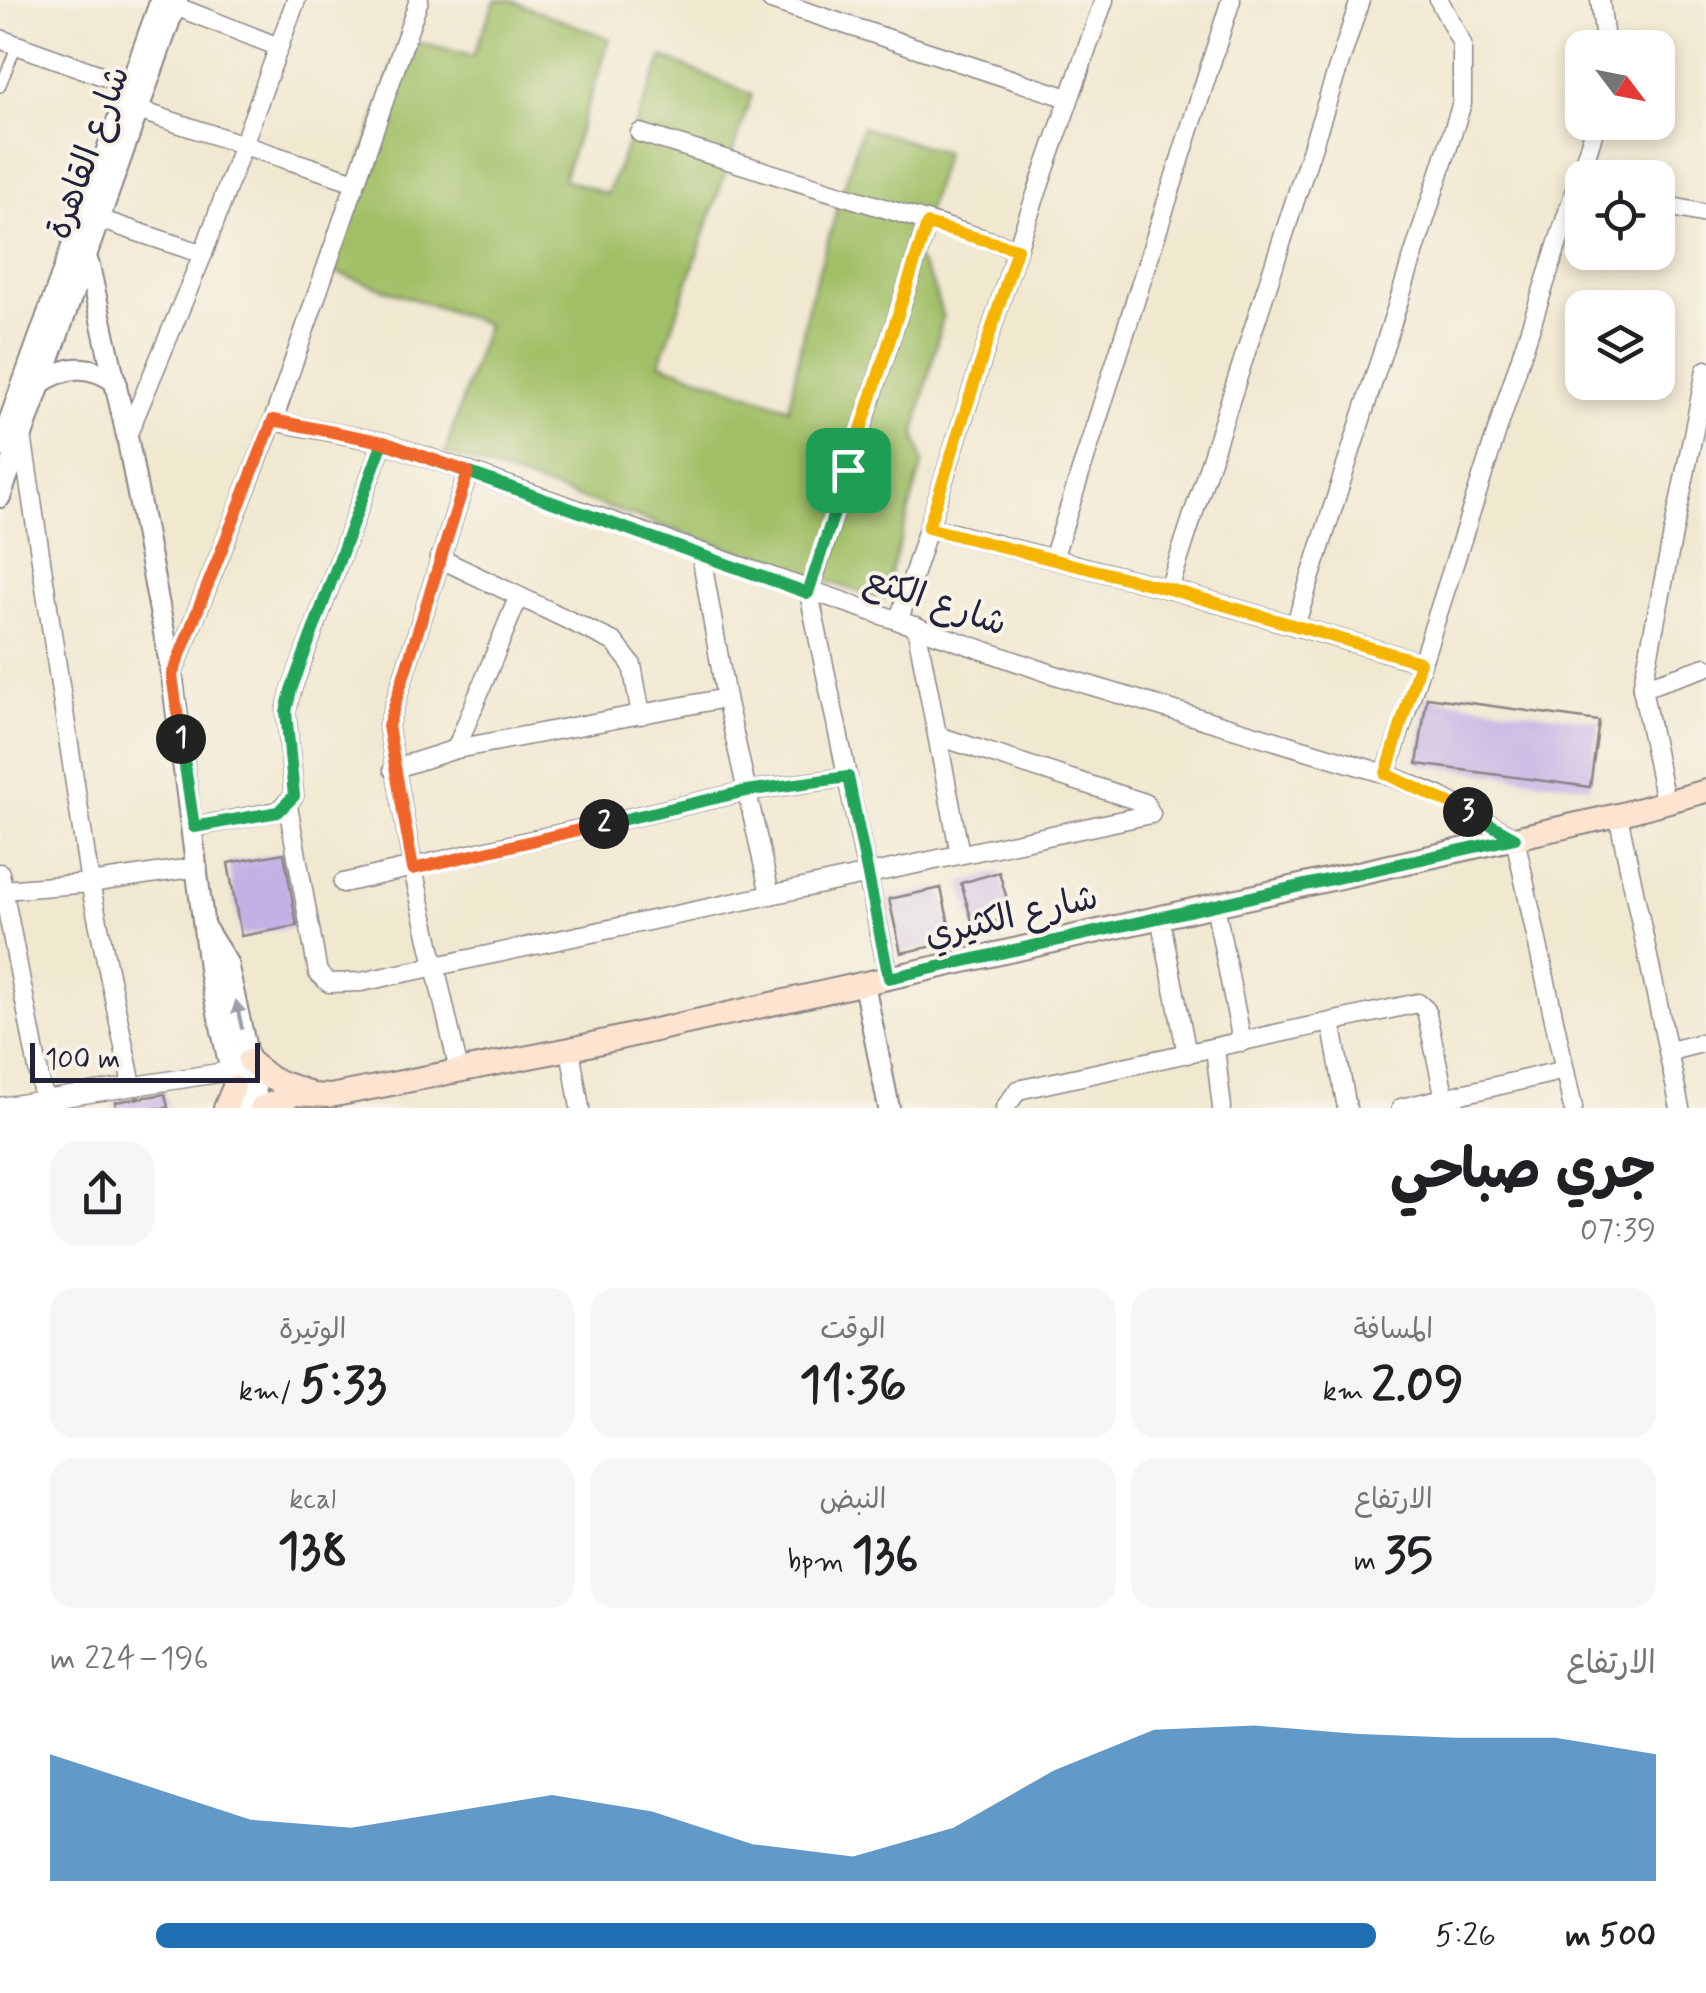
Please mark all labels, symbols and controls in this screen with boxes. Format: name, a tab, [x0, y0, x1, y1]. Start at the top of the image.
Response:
north arrow	[1565, 30, 1675, 140]
map controls	[1565, 30, 1675, 400]
street label: شارع القاهرة	[36, 60, 141, 246]
button: locate	[1565, 160, 1675, 270]
button: layers	[1565, 290, 1675, 400]
pin	[806, 428, 891, 513]
icon: arrive	[821, 443, 876, 498]
street label: شارع الكثع	[858, 556, 1013, 648]
pin: 1	[156, 714, 206, 764]
text: 1	[175, 720, 187, 757]
pin: 3	[1443, 787, 1493, 837]
text: 3	[1462, 793, 1474, 830]
pin: 2	[579, 799, 629, 849]
text: 2	[597, 805, 611, 842]
street label: شارع الكثيري	[920, 875, 1103, 959]
one-way arrow	[231, 999, 246, 1030]
scale bar	[30, 1038, 260, 1082]
text: 100 m	[45, 1042, 120, 1079]
text: جري صباحي	[1390, 1136, 1656, 1208]
button: share	[50, 1141, 155, 1246]
text: 07:39	[1580, 1210, 1656, 1252]
text: الوتيرة	[279, 1312, 346, 1349]
text: الوقت	[820, 1312, 886, 1349]
text: المسافة	[1353, 1312, 1433, 1349]
text: 5:33	[299, 1353, 387, 1419]
text: 11:36	[799, 1353, 907, 1419]
text: 2.09	[1371, 1353, 1464, 1419]
text: /km	[239, 1374, 299, 1411]
text: km	[1323, 1374, 1371, 1411]
text: kcal	[289, 1482, 336, 1519]
text: النبض	[820, 1482, 886, 1519]
text: الارتفاع	[1354, 1482, 1433, 1519]
text: 138	[277, 1519, 348, 1585]
text: 136	[851, 1523, 919, 1589]
text: 35	[1384, 1523, 1433, 1589]
text: bpm	[787, 1544, 851, 1581]
text: m	[1354, 1544, 1384, 1581]
text: 196–224 m	[50, 1638, 209, 1680]
text: الارتفاع	[1566, 1643, 1656, 1685]
text: 5:26	[1435, 1915, 1496, 1957]
text: 500 m	[1565, 1915, 1656, 1957]

